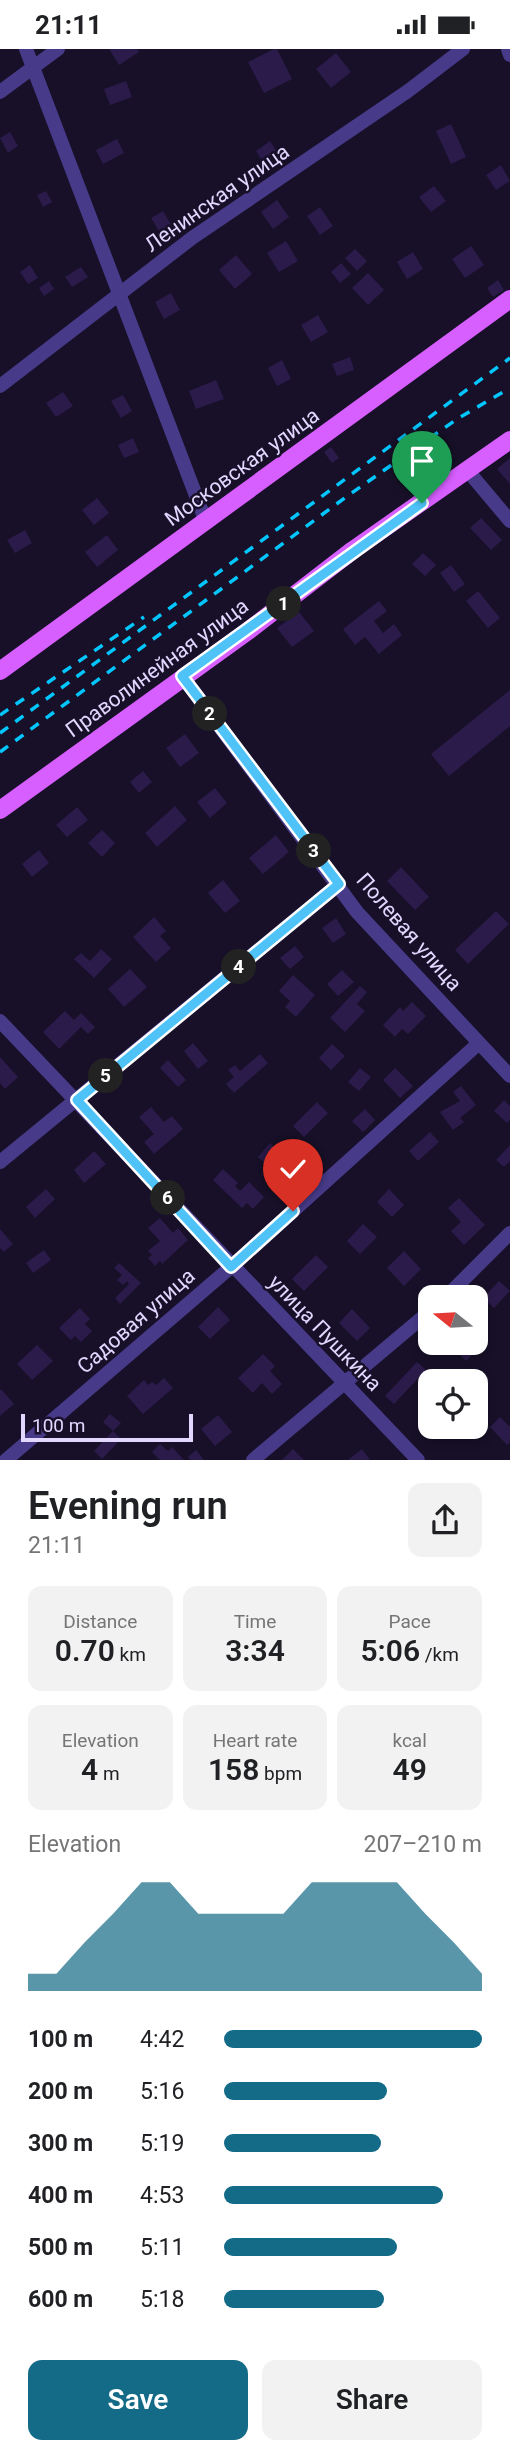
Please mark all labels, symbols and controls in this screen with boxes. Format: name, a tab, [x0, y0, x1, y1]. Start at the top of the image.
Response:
text: 21:11	[35, 10, 102, 40]
street label: Ленинская улица	[140, 139, 294, 257]
street label: Московская улица	[160, 403, 324, 531]
pin	[392, 431, 452, 503]
icon: arrive	[403, 442, 441, 480]
pin: 1	[266, 587, 302, 621]
text: 1	[278, 592, 289, 615]
street label: Праволинейная улица	[61, 594, 253, 742]
pin: 2	[192, 697, 228, 731]
text: 2	[204, 702, 215, 725]
pin: 3	[296, 833, 332, 869]
text: 3	[308, 839, 319, 862]
street label: Полевая улица	[351, 868, 467, 996]
pin: 4	[222, 949, 256, 985]
text: 4	[233, 955, 244, 978]
pin: 5	[88, 1059, 124, 1093]
text: 5	[100, 1064, 111, 1087]
pin	[263, 1139, 323, 1211]
icon: check	[274, 1150, 312, 1188]
pin: 6	[150, 1181, 186, 1215]
text: 6	[162, 1186, 173, 1209]
street label: Садовая улица	[72, 1264, 200, 1378]
street label: улица Пушкина	[264, 1270, 386, 1396]
north arrow	[418, 1285, 488, 1355]
map controls	[418, 1285, 488, 1439]
button: locate	[418, 1369, 488, 1439]
scale bar	[21, 1411, 192, 1443]
text: 100 m	[32, 1414, 85, 1437]
button: share	[408, 1483, 482, 1557]
text: Evening run	[28, 1484, 228, 1528]
text: 21:11	[28, 1532, 85, 1559]
text: Distance	[63, 1610, 137, 1633]
text: Time	[234, 1610, 276, 1633]
text: Pace	[389, 1610, 431, 1633]
text: 0.70	[55, 1633, 115, 1668]
text: 3:34	[225, 1633, 285, 1668]
text: 5:06	[360, 1633, 420, 1668]
text: km	[115, 1643, 146, 1666]
text: /km	[420, 1643, 459, 1666]
text: Elevation	[62, 1729, 139, 1752]
text: Heart rate	[213, 1729, 297, 1752]
text: kcal	[392, 1729, 427, 1752]
text: 4	[81, 1752, 98, 1787]
text: 158	[208, 1752, 259, 1787]
text: 49	[393, 1752, 427, 1787]
text: m	[98, 1762, 120, 1785]
text: bpm	[259, 1762, 302, 1785]
text: Elevation	[28, 1831, 121, 1858]
text: 207–210 m	[363, 1831, 482, 1858]
text: 100 m	[28, 2026, 93, 2053]
text: 4:42	[140, 2026, 184, 2053]
text: 200 m	[28, 2078, 93, 2105]
text: 5:16	[140, 2078, 184, 2105]
text: 300 m	[28, 2130, 93, 2157]
text: 5:19	[140, 2130, 184, 2157]
text: 400 m	[28, 2182, 93, 2209]
text: 4:53	[140, 2182, 184, 2209]
text: 500 m	[28, 2234, 93, 2261]
text: 5:11	[140, 2234, 184, 2261]
text: 600 m	[28, 2286, 93, 2313]
text: 5:18	[140, 2286, 184, 2313]
button: Save	[28, 2360, 248, 2440]
button: Share	[262, 2360, 482, 2440]

